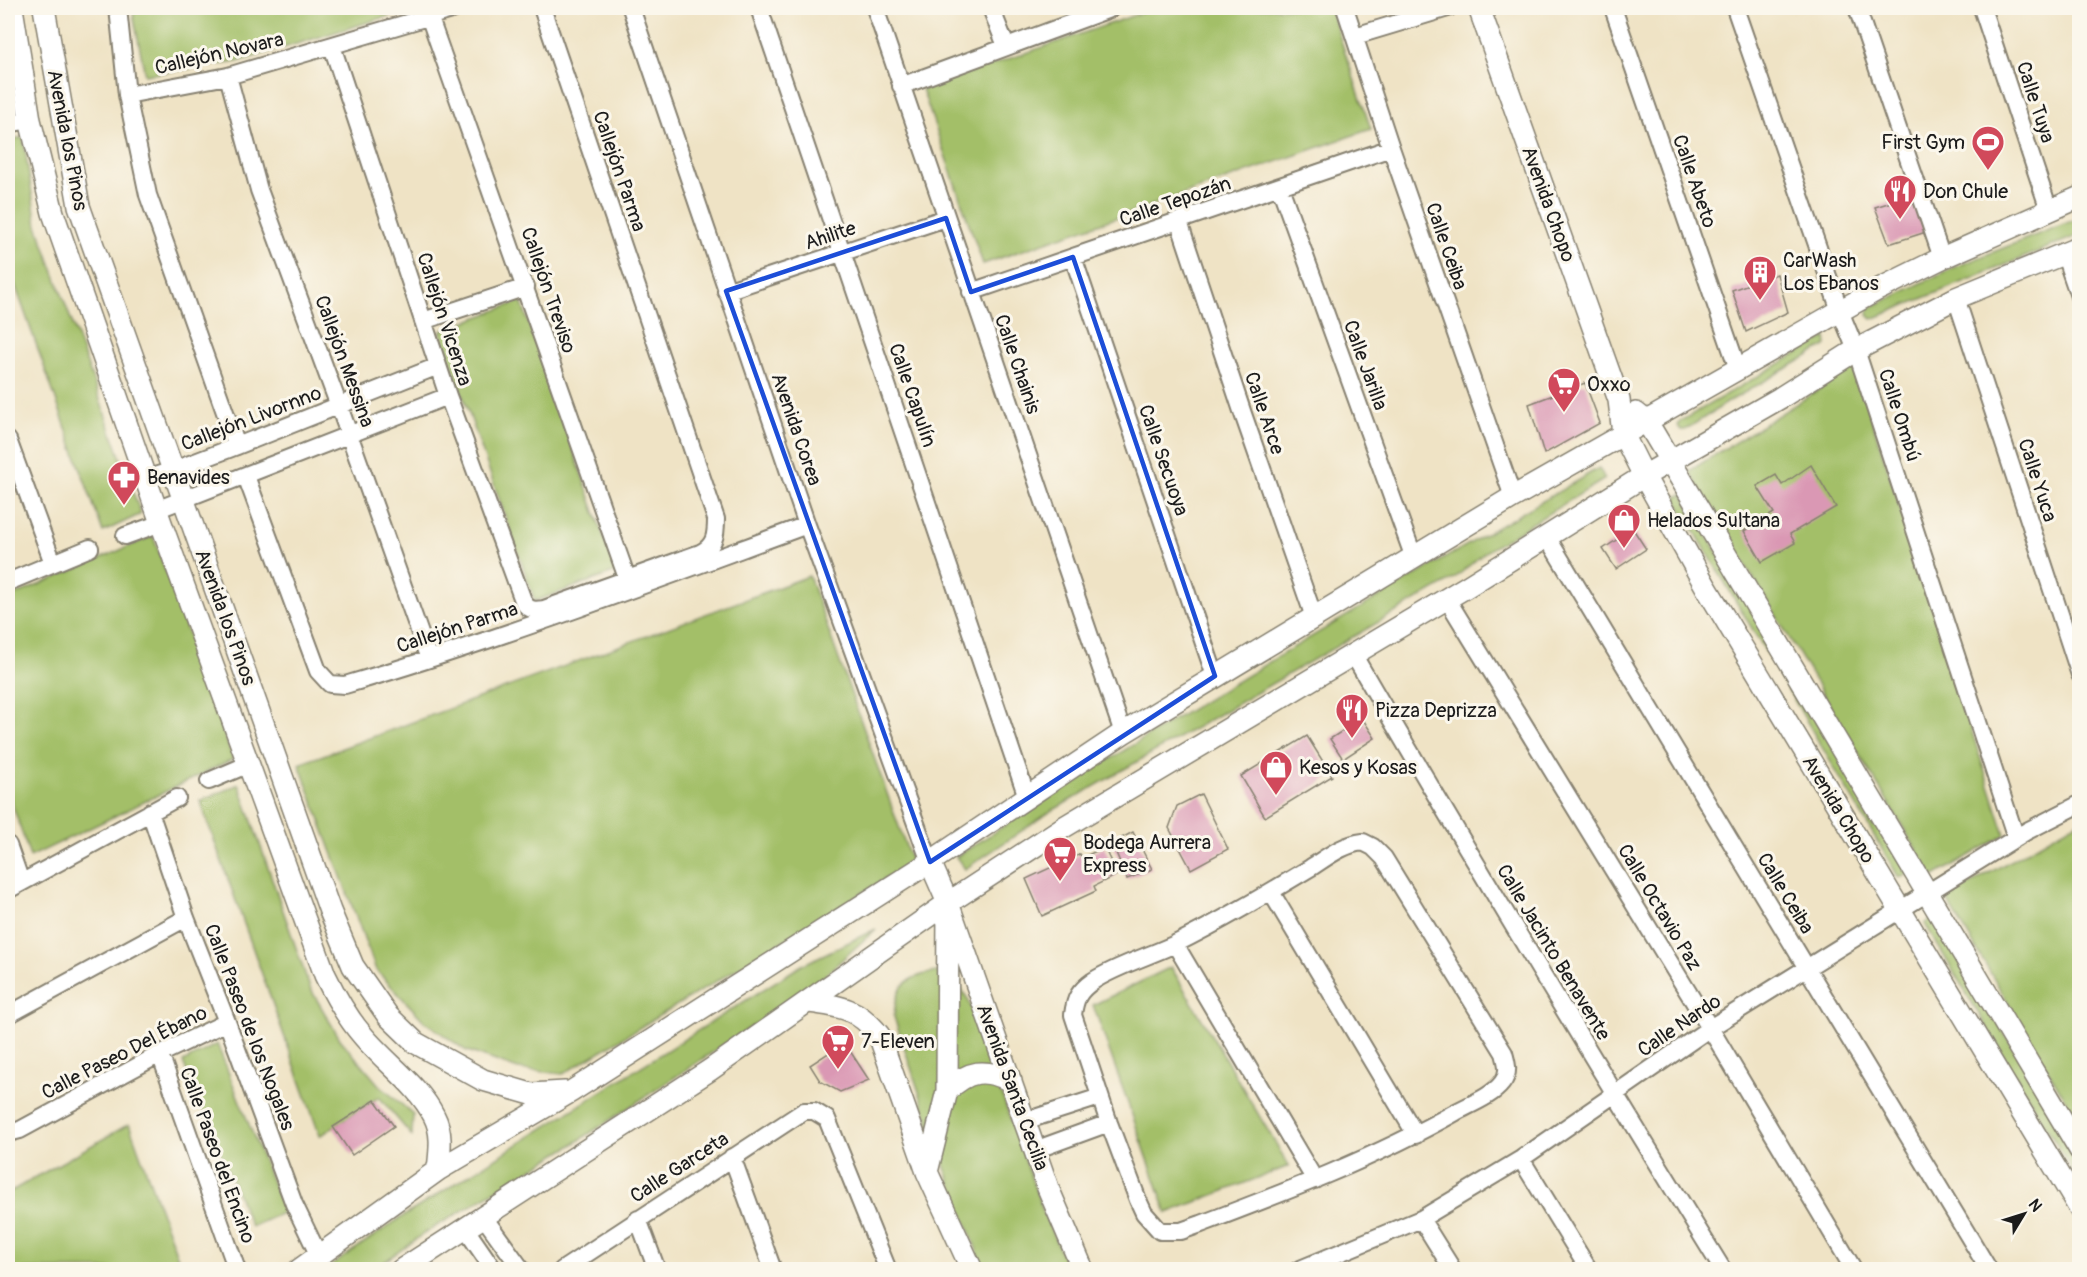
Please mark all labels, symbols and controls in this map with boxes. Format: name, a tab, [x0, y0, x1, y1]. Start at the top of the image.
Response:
street label: Callejón Novara	[152, 27, 286, 80]
street label: Calle Tuya	[2011, 58, 2060, 146]
street label: Avenida los Pinos	[42, 67, 93, 213]
street label: Callejón Parma	[587, 108, 652, 235]
sports icon: First Gym	[1970, 124, 2006, 171]
place label: First Gym	[1881, 130, 1965, 155]
street label: Calle Abeto	[1667, 131, 1722, 231]
street label: Avenida Chopo	[1516, 143, 1581, 266]
street label: Calle Tepozán	[1116, 171, 1234, 232]
restaurant icon: Don Chule	[1882, 173, 1918, 220]
place label: Don Chule	[1923, 179, 2008, 204]
street label: Calle Ceiba	[1420, 199, 1473, 293]
street label: Ahilite	[801, 215, 859, 255]
street label: Callejón Treviso	[515, 224, 582, 357]
place label: CarWash Los Ebanos	[1783, 248, 1879, 296]
street label: Callejón Vicenza	[411, 249, 478, 389]
building icon: CarWash Los Ebanos	[1742, 254, 1778, 301]
street label: Callejón Messina	[309, 292, 380, 430]
street label: Calle Chainis	[989, 311, 1046, 417]
street label: Calle Jarilla	[1338, 317, 1393, 414]
street label: Calle Capulín	[883, 340, 942, 450]
supermarket icon: Oxxo	[1546, 366, 1582, 413]
street label: Calle Ombú	[1873, 366, 1926, 465]
street label: Calle Arce	[1239, 369, 1290, 458]
street label: Avenida Corea	[766, 370, 827, 489]
place label: Oxxo	[1587, 372, 1631, 397]
street label: Callejón Livornno	[177, 380, 325, 457]
street label: Calle Secuoya	[1133, 401, 1194, 519]
street label: Calle Yuca	[2012, 435, 2063, 525]
pharmacy icon: Benavides	[106, 459, 142, 506]
place label: Benavides	[147, 465, 230, 490]
shop icon: Helados Sultana	[1606, 502, 1642, 549]
place label: Helados Sultana	[1647, 508, 1780, 533]
street label: Avenida los Pinos	[189, 546, 262, 689]
street label: Callejón Parma	[393, 596, 521, 659]
restaurant icon: Pizza Deprizza	[1334, 692, 1370, 739]
place label: Pizza Deprizza	[1375, 698, 1497, 723]
shop icon: Kesos y Kosas	[1258, 749, 1294, 796]
street label: Avenida Chopo	[1797, 751, 1881, 868]
place label: Kesos y Kosas	[1299, 755, 1417, 780]
place label: Bodega Aurrera Express	[1083, 830, 1211, 878]
supermarket icon: Bodega Aurrera Express	[1042, 835, 1078, 882]
street label: Calle Octavio Paz	[1612, 839, 1707, 975]
street label: Calle Ceiba	[1752, 848, 1820, 938]
street label: Calle Jacinto Benavente	[1491, 860, 1616, 1045]
street label: Calle Paseo de los Nogales	[199, 920, 300, 1134]
street label: Calle Nardo	[1633, 988, 1726, 1062]
street label: Calle Paseo Del Ébano	[37, 1000, 211, 1105]
street label: Avenida Santa Cecilia	[971, 1001, 1054, 1174]
supermarket icon: 7-Eleven	[820, 1023, 856, 1070]
place label: 7-Eleven	[861, 1029, 935, 1054]
street label: Calle Paseo del Encino	[174, 1064, 261, 1247]
street label: Calle Garceta	[625, 1126, 733, 1209]
north arrow	[1994, 1184, 2054, 1244]
text: N	[2024, 1195, 2046, 1216]

